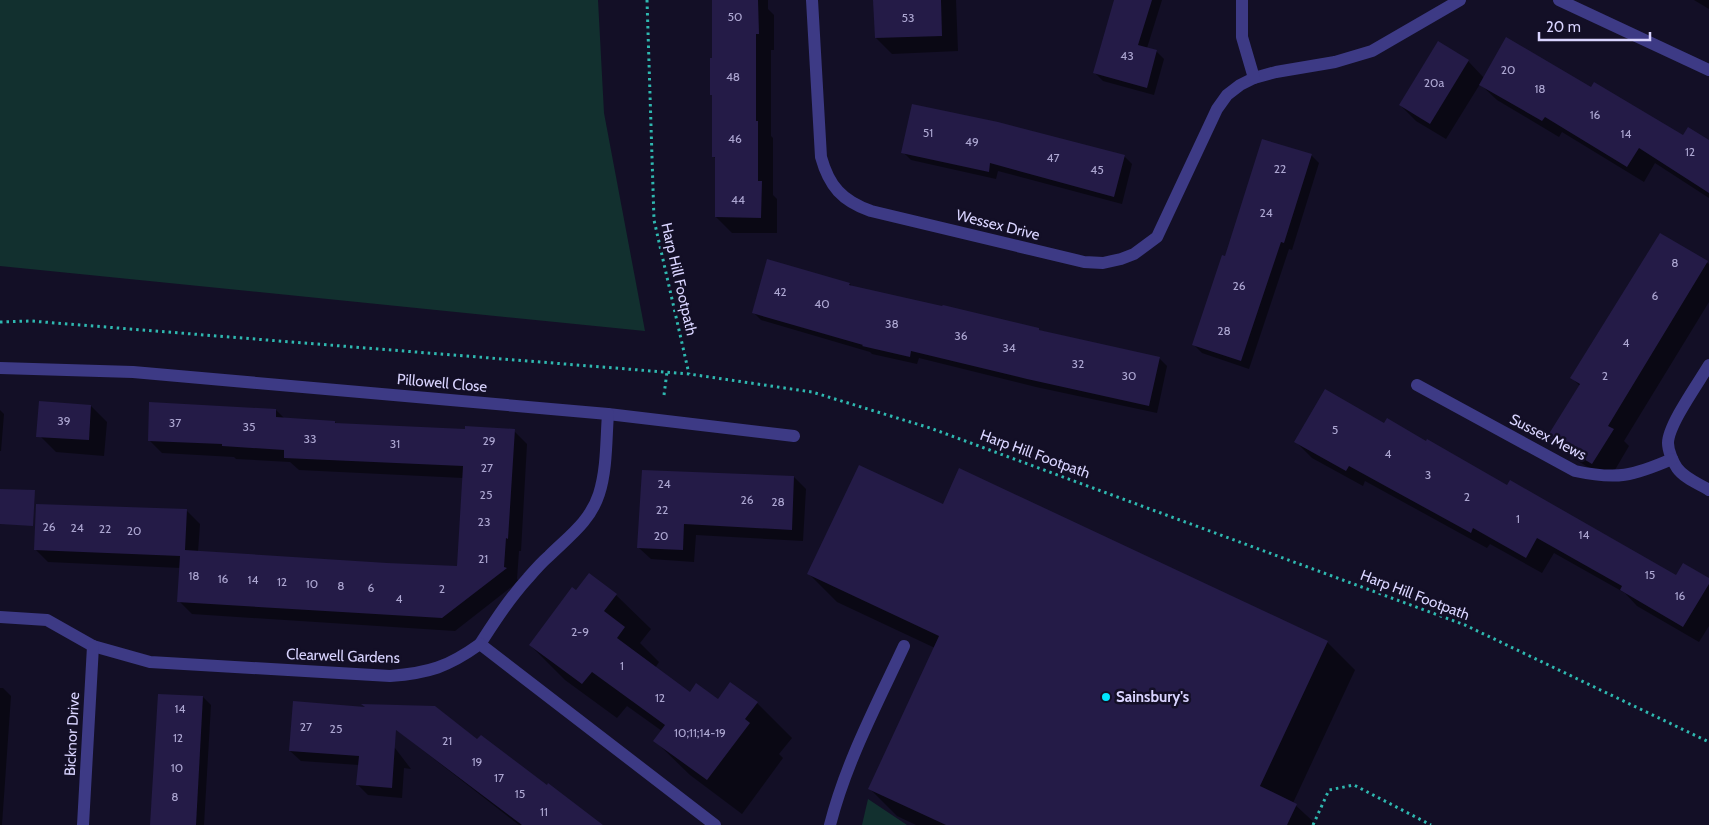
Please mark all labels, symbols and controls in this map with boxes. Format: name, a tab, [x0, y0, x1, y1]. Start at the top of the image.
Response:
house number: 50	[728, 9, 742, 24]
house number: 53	[902, 10, 914, 25]
scale bar	[1539, 10, 1650, 42]
text: 20 m	[1546, 18, 1581, 36]
house number: 43	[1120, 48, 1134, 63]
house number: 20	[1501, 62, 1515, 77]
house number: 48	[726, 69, 740, 84]
house number: 20a	[1424, 75, 1444, 90]
house number: 18	[1534, 81, 1546, 96]
house number: 16	[1590, 107, 1601, 122]
house number: 51	[923, 125, 933, 140]
house number: 14	[1621, 126, 1631, 141]
house number: 46	[728, 131, 742, 146]
house number: 49	[965, 134, 979, 149]
house number: 12	[1685, 144, 1695, 159]
house number: 47	[1047, 150, 1059, 165]
house number: 22	[1274, 161, 1286, 176]
house number: 45	[1090, 162, 1104, 177]
house number: 44	[731, 192, 745, 207]
house number: 24	[1259, 205, 1273, 220]
street label: Wessex Drive	[954, 206, 1042, 244]
street label: Harp Hill Footpath	[657, 221, 701, 337]
house number: 8	[1671, 255, 1679, 270]
house number: 26	[1232, 278, 1246, 293]
house number: 42	[773, 284, 787, 299]
house number: 6	[1652, 288, 1659, 303]
house number: 40	[814, 296, 830, 311]
house number: 38	[885, 316, 899, 331]
house number: 28	[1217, 323, 1231, 338]
house number: 36	[954, 328, 968, 343]
house number: 4	[1623, 335, 1630, 350]
house number: 34	[1002, 340, 1016, 355]
house number: 32	[1072, 356, 1084, 371]
house number: 30	[1122, 368, 1136, 383]
house number: 2	[1602, 368, 1608, 383]
street label: Pillowell Close	[396, 370, 488, 396]
street label: Sussex Mews	[1507, 410, 1589, 464]
house number: 39	[57, 413, 71, 428]
house number: 37	[169, 415, 181, 430]
house number: 35	[243, 419, 255, 434]
house number: 5	[1332, 422, 1338, 437]
street label: Harp Hill Footpath	[978, 426, 1092, 482]
house number: 33	[304, 431, 316, 446]
house number: 29	[482, 433, 496, 448]
house number: 31	[390, 436, 400, 451]
house number: 4	[1385, 446, 1392, 461]
house number: 27	[481, 460, 493, 475]
house number: 3	[1425, 467, 1431, 482]
house number: 24	[657, 476, 671, 491]
house number: 25	[480, 487, 492, 502]
house number: 2	[1464, 489, 1470, 504]
house number: 26	[740, 492, 754, 507]
house number: 28	[771, 494, 785, 509]
house number: 22	[656, 502, 668, 517]
house number: 1	[1516, 511, 1520, 526]
house number: 23	[478, 514, 490, 529]
house number: 26	[42, 519, 56, 534]
house number: 24	[70, 520, 84, 535]
house number: 22	[99, 521, 111, 536]
house number: 20	[127, 523, 141, 538]
house number: 14	[1579, 527, 1589, 542]
house number: 20	[654, 528, 668, 543]
house number: 21	[478, 551, 488, 566]
street label: Harp Hill Footpath	[1358, 566, 1472, 624]
house number: 15	[1645, 567, 1655, 582]
house number: 18	[188, 568, 200, 583]
house number: 16	[218, 571, 229, 586]
house number: 14	[248, 572, 258, 587]
house number: 12	[277, 574, 287, 589]
house number: 10	[306, 576, 318, 591]
house number: 8	[337, 578, 345, 593]
house number: 6	[368, 580, 375, 595]
house number: 2	[439, 581, 445, 596]
house number: 16	[1675, 588, 1686, 603]
house number: 4	[396, 591, 403, 606]
house number: 2-9	[571, 624, 589, 639]
street label: Clearwell Gardens	[286, 645, 400, 667]
house number: 1	[620, 658, 624, 673]
place label: Sainsbury's	[1116, 688, 1189, 706]
house number: 12	[655, 690, 665, 705]
street label: Bicknor Drive	[61, 691, 83, 776]
marker: Sainsbury's	[1100, 691, 1112, 703]
house number: 14	[175, 701, 185, 716]
house number: 27	[300, 719, 312, 734]
house number: 25	[330, 721, 342, 736]
house number: 10;11;14-19	[674, 725, 726, 740]
house number: 12	[173, 730, 183, 745]
house number: 21	[442, 733, 452, 748]
house number: 19	[472, 754, 483, 769]
house number: 10	[171, 760, 183, 775]
house number: 17	[494, 770, 504, 785]
house number: 15	[515, 786, 525, 801]
house number: 8	[171, 789, 179, 804]
house number: 11	[540, 804, 548, 819]

